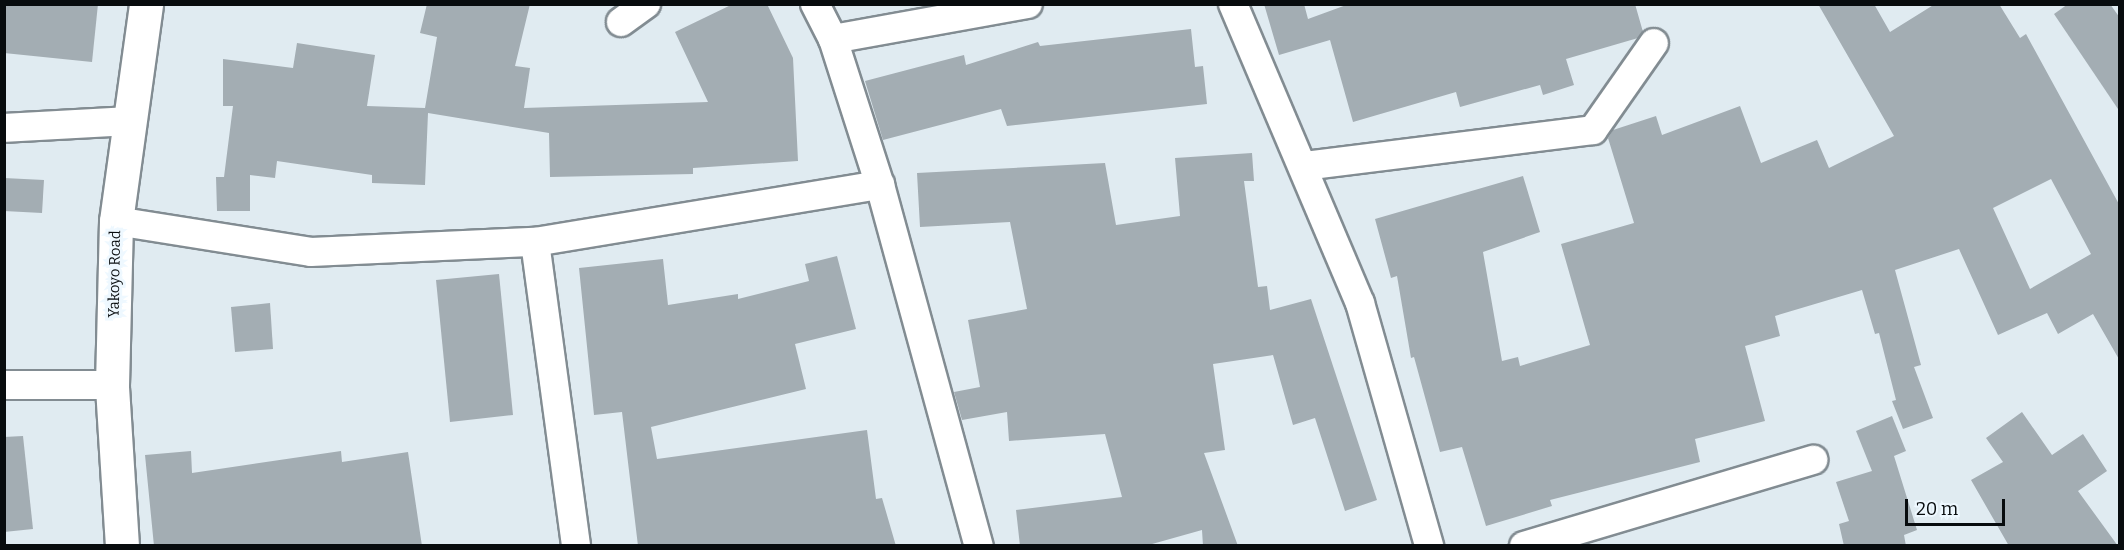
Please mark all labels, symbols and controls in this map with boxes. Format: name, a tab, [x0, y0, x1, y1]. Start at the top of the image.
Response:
street label: Yakoyo Road	[105, 230, 125, 318]
scale bar	[1908, 487, 2008, 525]
text: 20 m	[1916, 498, 1958, 520]

